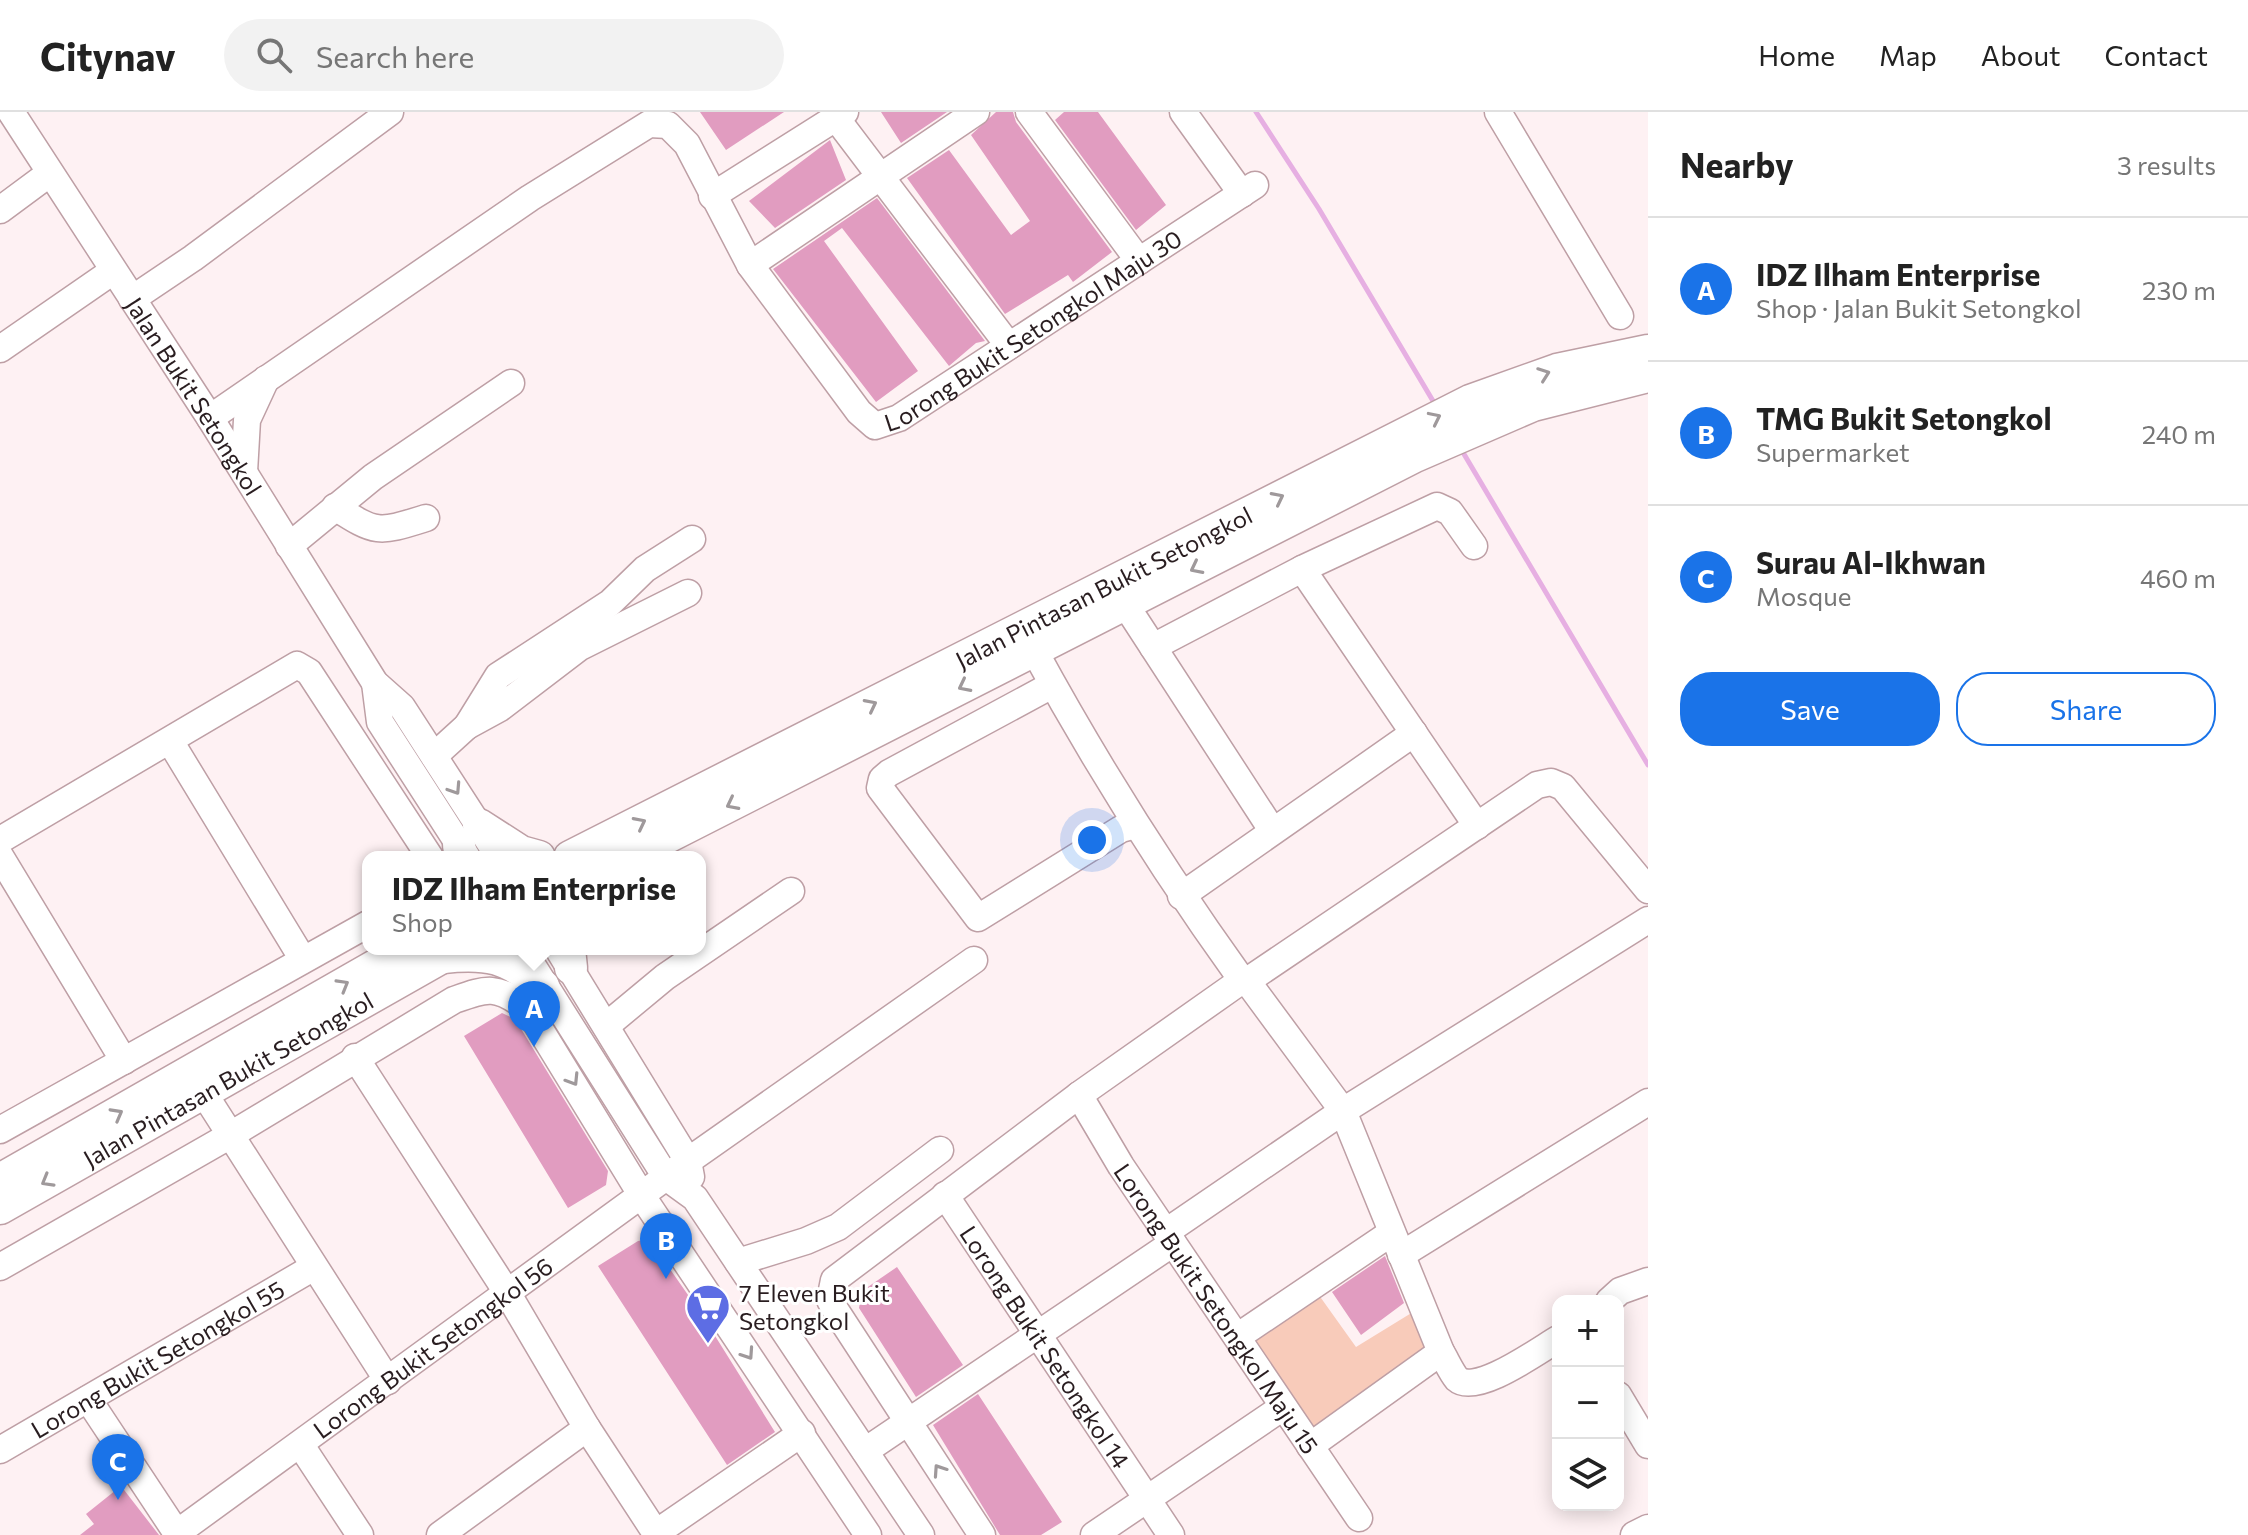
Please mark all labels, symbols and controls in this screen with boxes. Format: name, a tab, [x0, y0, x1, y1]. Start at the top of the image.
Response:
search box	[224, 19, 784, 91]
text: Citynav	[40, 32, 176, 79]
icon: search	[252, 33, 296, 77]
text: Search here	[316, 37, 474, 74]
text: Home	[1758, 38, 1835, 72]
text: Map	[1879, 38, 1937, 72]
text: About	[1981, 38, 2061, 72]
text: Contact	[2105, 38, 2208, 72]
text: Nearby	[1680, 143, 1794, 185]
text: 3 results	[2117, 149, 2216, 180]
street label: Lorong Bukit Setongkol Maju 30	[880, 223, 1187, 436]
text: IDZ Ilham Enterprise	[1756, 255, 2040, 292]
text: A	[1697, 274, 1715, 305]
text: 230 m	[2142, 274, 2216, 305]
street label: Jalan Bukit Setongkol	[121, 291, 269, 500]
text: Shop · Jalan Bukit Setongkol	[1756, 292, 2082, 323]
one-way arrow	[1536, 368, 1550, 384]
text: TMG Bukit Setongkol	[1756, 399, 2052, 436]
one-way arrow	[1427, 413, 1442, 428]
text: B	[1697, 418, 1715, 449]
text: 240 m	[2142, 418, 2216, 449]
text: Supermarket	[1756, 436, 1910, 467]
one-way arrow	[1269, 492, 1284, 508]
street label: Jalan Pintasan Bukit Setongkol	[950, 500, 1257, 674]
text: Surau Al-Ikhwan	[1756, 543, 1986, 580]
one-way arrow	[1189, 558, 1204, 573]
text: C	[1697, 562, 1715, 593]
text: 460 m	[2140, 562, 2216, 593]
text: Mosque	[1756, 580, 1851, 611]
button: Save	[1680, 672, 1940, 746]
button: Share	[1956, 672, 2216, 746]
one-way arrow	[958, 676, 973, 692]
one-way arrow	[863, 699, 878, 714]
one-way arrow	[446, 781, 461, 795]
one-way arrow	[726, 794, 741, 810]
one-way arrow	[631, 817, 646, 832]
your location	[1072, 820, 1112, 860]
popup	[362, 851, 706, 955]
text: IDZ Ilham Enterprise	[392, 869, 676, 906]
text: Shop	[392, 906, 453, 937]
one-way arrow	[334, 979, 349, 995]
pin: A	[508, 981, 560, 1047]
street label: Jalan Pintasan Bukit Setongkol	[78, 985, 378, 1172]
one-way arrow	[564, 1071, 579, 1086]
one-way arrow	[109, 1109, 123, 1124]
street label: Lorong Bukit Setongkol Maju 15	[1109, 1157, 1325, 1459]
one-way arrow	[41, 1171, 56, 1187]
pin: B	[640, 1213, 692, 1279]
street label: Lorong Bukit Setongkol 14	[955, 1220, 1137, 1473]
street label: Lorong Bukit Setongkol 56	[307, 1250, 558, 1444]
street label: Lorong Bukit Setongkol 55	[26, 1273, 289, 1443]
place label: 7 Eleven Bukit Setongkol	[739, 1278, 890, 1335]
supermarket icon: 7 Eleven Bukit Setongkol	[684, 1282, 732, 1345]
map controls	[1552, 1295, 1624, 1511]
button: +	[1552, 1295, 1624, 1367]
one-way arrow	[739, 1346, 754, 1360]
button: −	[1552, 1367, 1624, 1439]
pin: C	[92, 1434, 144, 1500]
button: layers	[1552, 1439, 1624, 1511]
one-way arrow	[934, 1465, 949, 1479]

